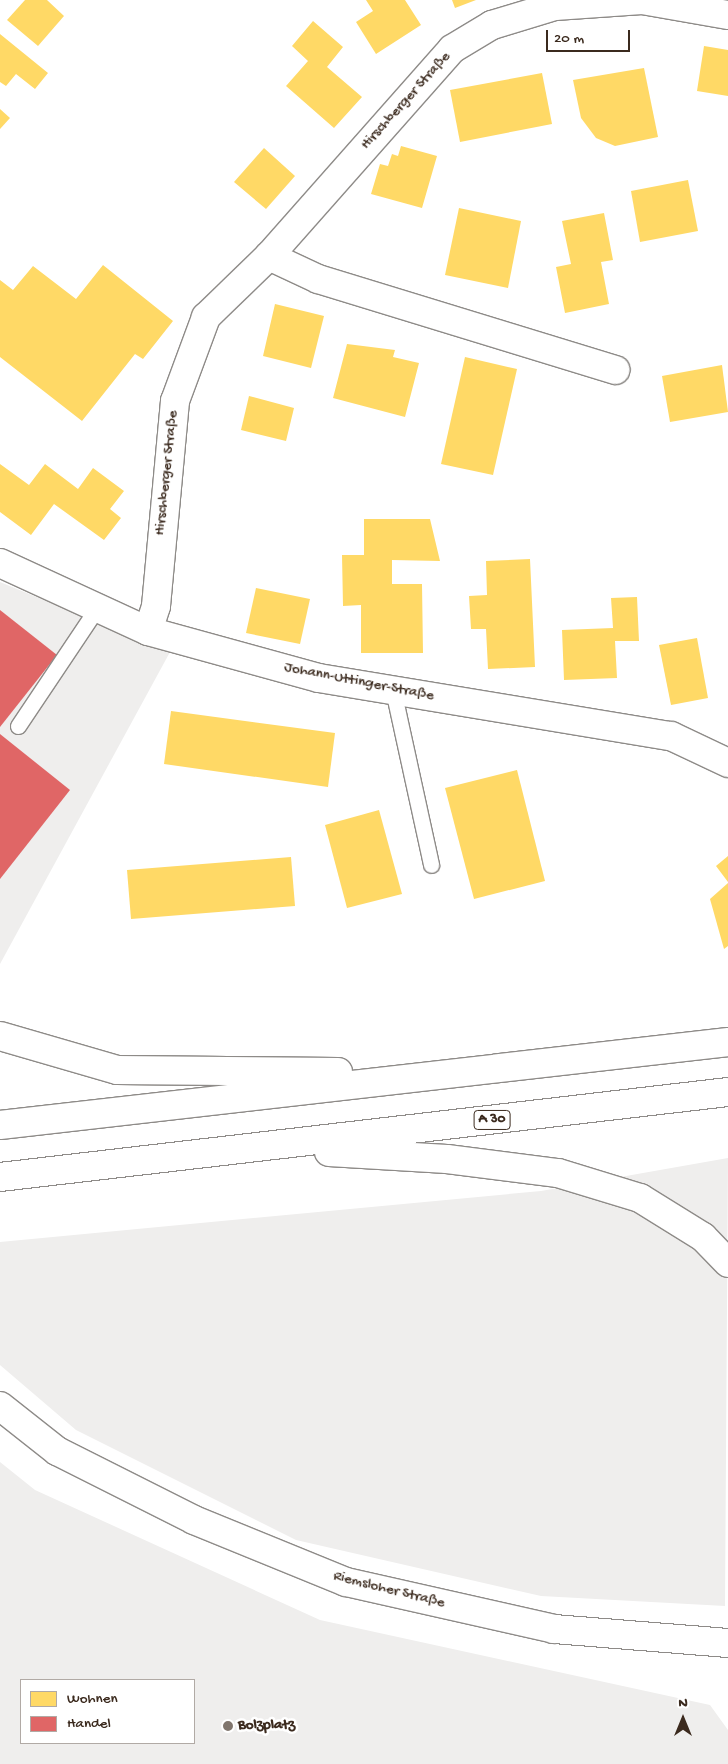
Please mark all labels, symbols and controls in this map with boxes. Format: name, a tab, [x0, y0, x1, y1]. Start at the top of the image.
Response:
scale bar	[548, 20, 632, 52]
text: 20 m	[554, 30, 584, 48]
street label: Hirschberger Straße	[357, 48, 455, 154]
street label: Hirschberger Straße	[151, 410, 183, 536]
street label: Johann-Uttinger-Straße	[283, 659, 435, 705]
road number: A 30	[473, 1108, 511, 1132]
street label: Riemsloher Straße	[331, 1567, 447, 1613]
legend	[20, 1679, 195, 1744]
text: Wohnen	[67, 1690, 118, 1708]
north arrow	[658, 1694, 708, 1744]
text: N	[678, 1695, 688, 1712]
text: Handel	[67, 1715, 111, 1733]
place label: Bolzplatz	[238, 1717, 295, 1735]
marker: Bolzplatz	[222, 1720, 234, 1732]

